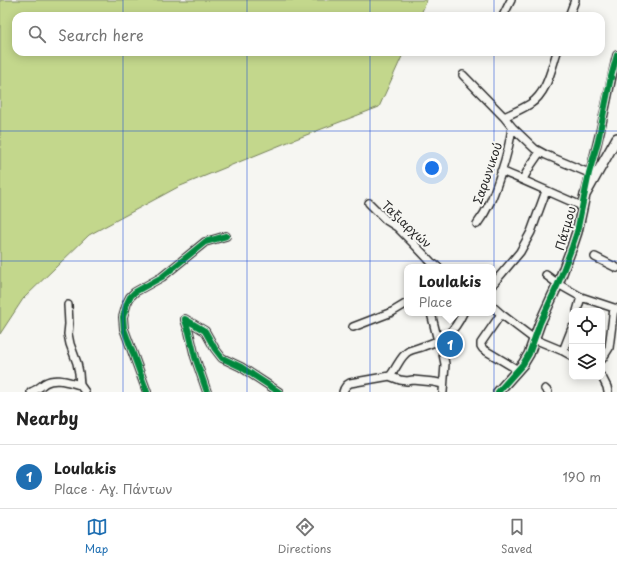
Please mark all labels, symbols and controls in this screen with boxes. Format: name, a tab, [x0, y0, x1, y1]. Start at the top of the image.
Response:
search box	[12, 12, 605, 56]
icon: search	[26, 23, 48, 45]
text: Search here	[58, 23, 144, 46]
street label: Σαρωνικού	[468, 140, 506, 206]
your location	[422, 158, 442, 178]
street label: Ταξιαρχών	[378, 196, 436, 252]
street label: Πάτμου	[550, 204, 580, 252]
popup	[404, 264, 496, 316]
text: Loulakis	[419, 269, 481, 292]
text: Place	[419, 292, 452, 311]
map controls	[569, 308, 605, 380]
button: locate	[569, 308, 605, 344]
pin: 1	[437, 329, 463, 359]
button: layers	[569, 344, 605, 380]
text: Nearby	[16, 405, 78, 431]
text: Loulakis	[54, 456, 116, 479]
text: 1	[26, 467, 32, 486]
text: 190 m	[562, 467, 601, 486]
text: Place · Αγ. Πάντων	[54, 479, 173, 498]
tab: Map	[85, 516, 108, 557]
tab: Directions	[278, 516, 331, 557]
tab: Saved	[501, 516, 532, 557]

